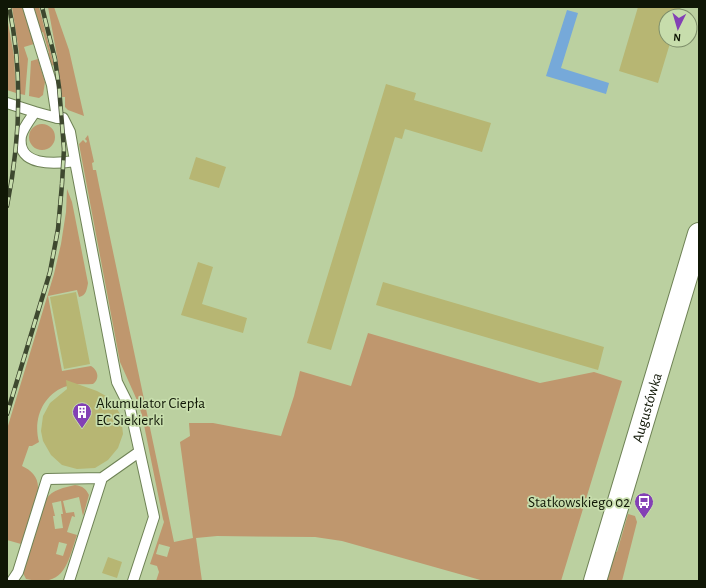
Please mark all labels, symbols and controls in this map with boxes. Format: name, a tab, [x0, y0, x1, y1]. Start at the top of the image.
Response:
north arrow	[658, 8, 698, 48]
text: N	[673, 32, 681, 43]
street label: Augustówka	[629, 371, 664, 444]
place label: Akumulator Ciepła EC Siekierki	[96, 396, 205, 428]
building icon: Akumulator Ciepła EC Siekierki	[71, 401, 93, 429]
bus stop icon: Statkowskiego 02	[633, 491, 655, 519]
place label: Statkowskiego 02	[528, 495, 630, 510]

